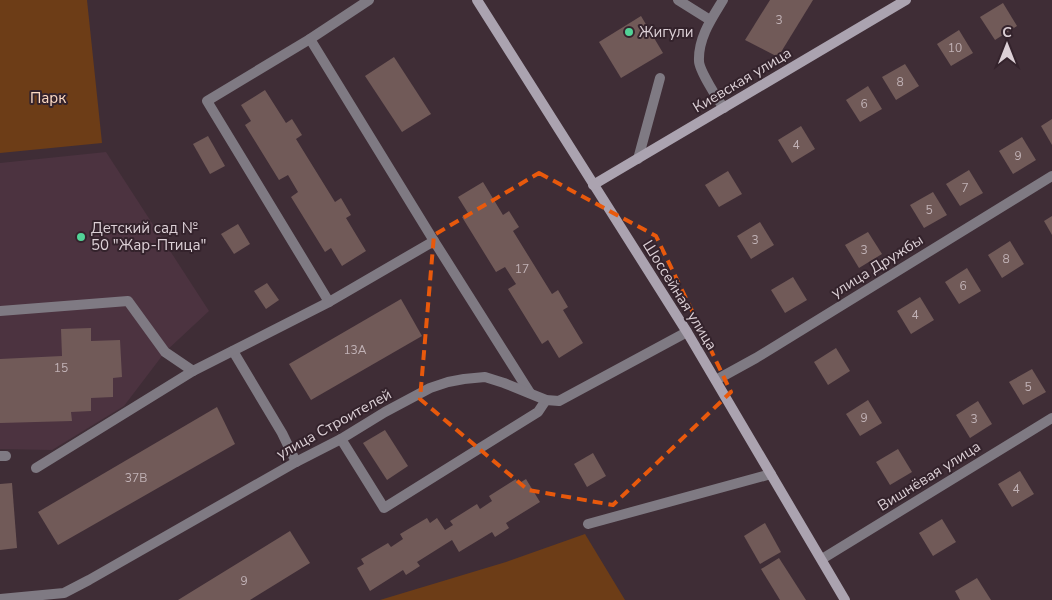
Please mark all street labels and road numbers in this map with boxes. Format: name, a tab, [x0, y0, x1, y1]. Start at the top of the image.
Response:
street label: Киевская улица	[689, 43, 795, 117]
street label: улица Дружбы	[827, 230, 927, 302]
street label: Шоссейная улица	[638, 236, 722, 354]
street label: улица Строителей	[273, 384, 395, 464]
street label: Вишнёвая улица	[874, 436, 984, 516]

